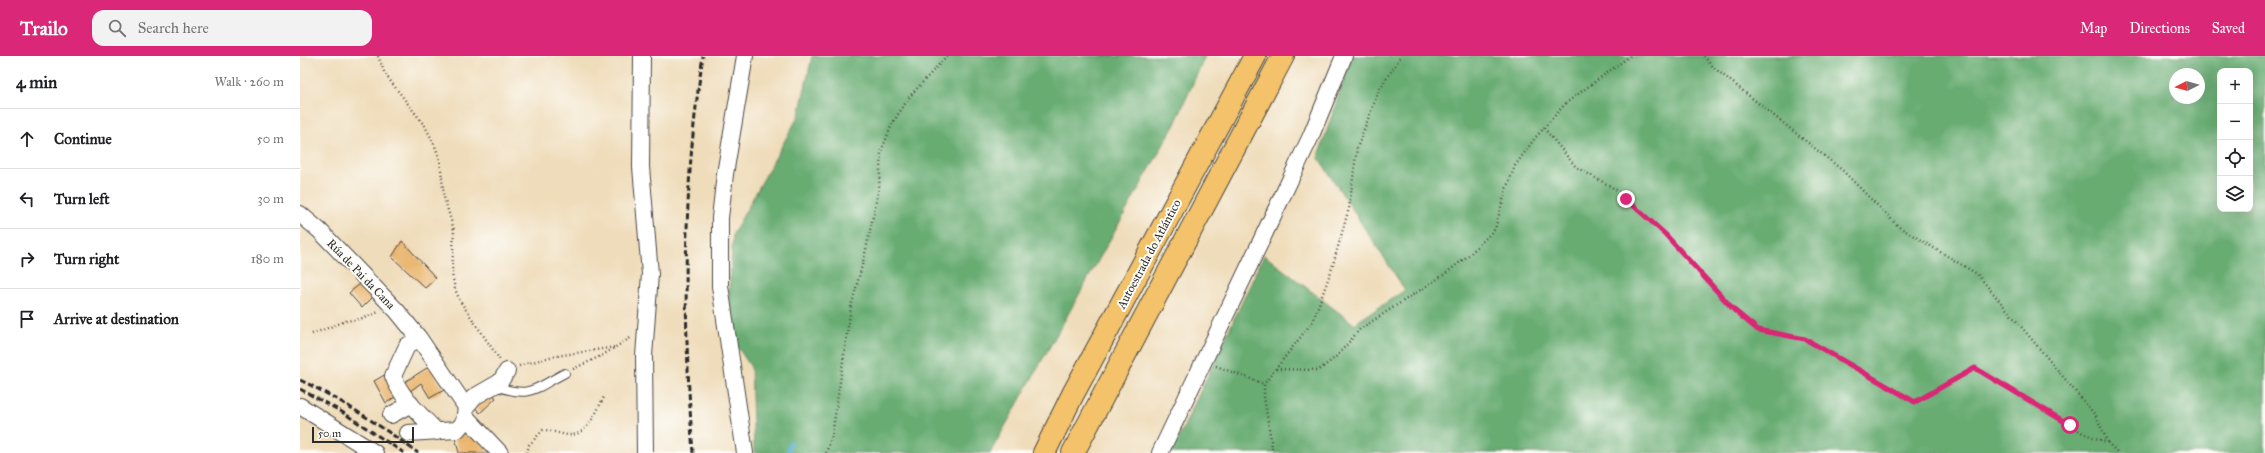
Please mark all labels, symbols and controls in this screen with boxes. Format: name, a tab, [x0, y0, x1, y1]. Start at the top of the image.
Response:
search box	[92, 10, 372, 46]
text: Trailo	[20, 17, 68, 40]
icon: search	[106, 17, 128, 39]
text: Search here	[138, 19, 209, 37]
text: Map	[2080, 20, 2107, 37]
text: Directions	[2129, 20, 2190, 37]
text: Saved	[2212, 20, 2245, 37]
north arrow	[2169, 68, 2205, 104]
map controls	[2217, 68, 2253, 212]
button: +	[2217, 68, 2253, 104]
text: 4 min	[16, 72, 57, 93]
text: Walk · 260 m	[214, 74, 284, 90]
button: −	[2217, 104, 2253, 140]
icon: ahead	[16, 128, 38, 150]
text: Continue	[54, 130, 112, 148]
text: 50 m	[257, 131, 284, 147]
button: locate	[2217, 140, 2253, 176]
button: layers	[2217, 176, 2253, 212]
icon: left	[16, 188, 38, 210]
text: Turn left	[54, 190, 110, 208]
route end	[1617, 190, 1635, 208]
text: 30 m	[258, 191, 284, 207]
street label: Autoestrada do Atlántico	[1114, 197, 1184, 312]
street label: Rúa de Pai da Cana	[324, 236, 399, 313]
icon: right	[16, 248, 38, 270]
text: Turn right	[54, 250, 119, 268]
text: 180 m	[251, 251, 284, 267]
icon: arrive	[16, 308, 38, 330]
text: Arrive at destination	[54, 310, 179, 328]
route start	[2061, 416, 2079, 434]
scale bar	[312, 425, 414, 444]
text: 50 m	[318, 427, 341, 440]

